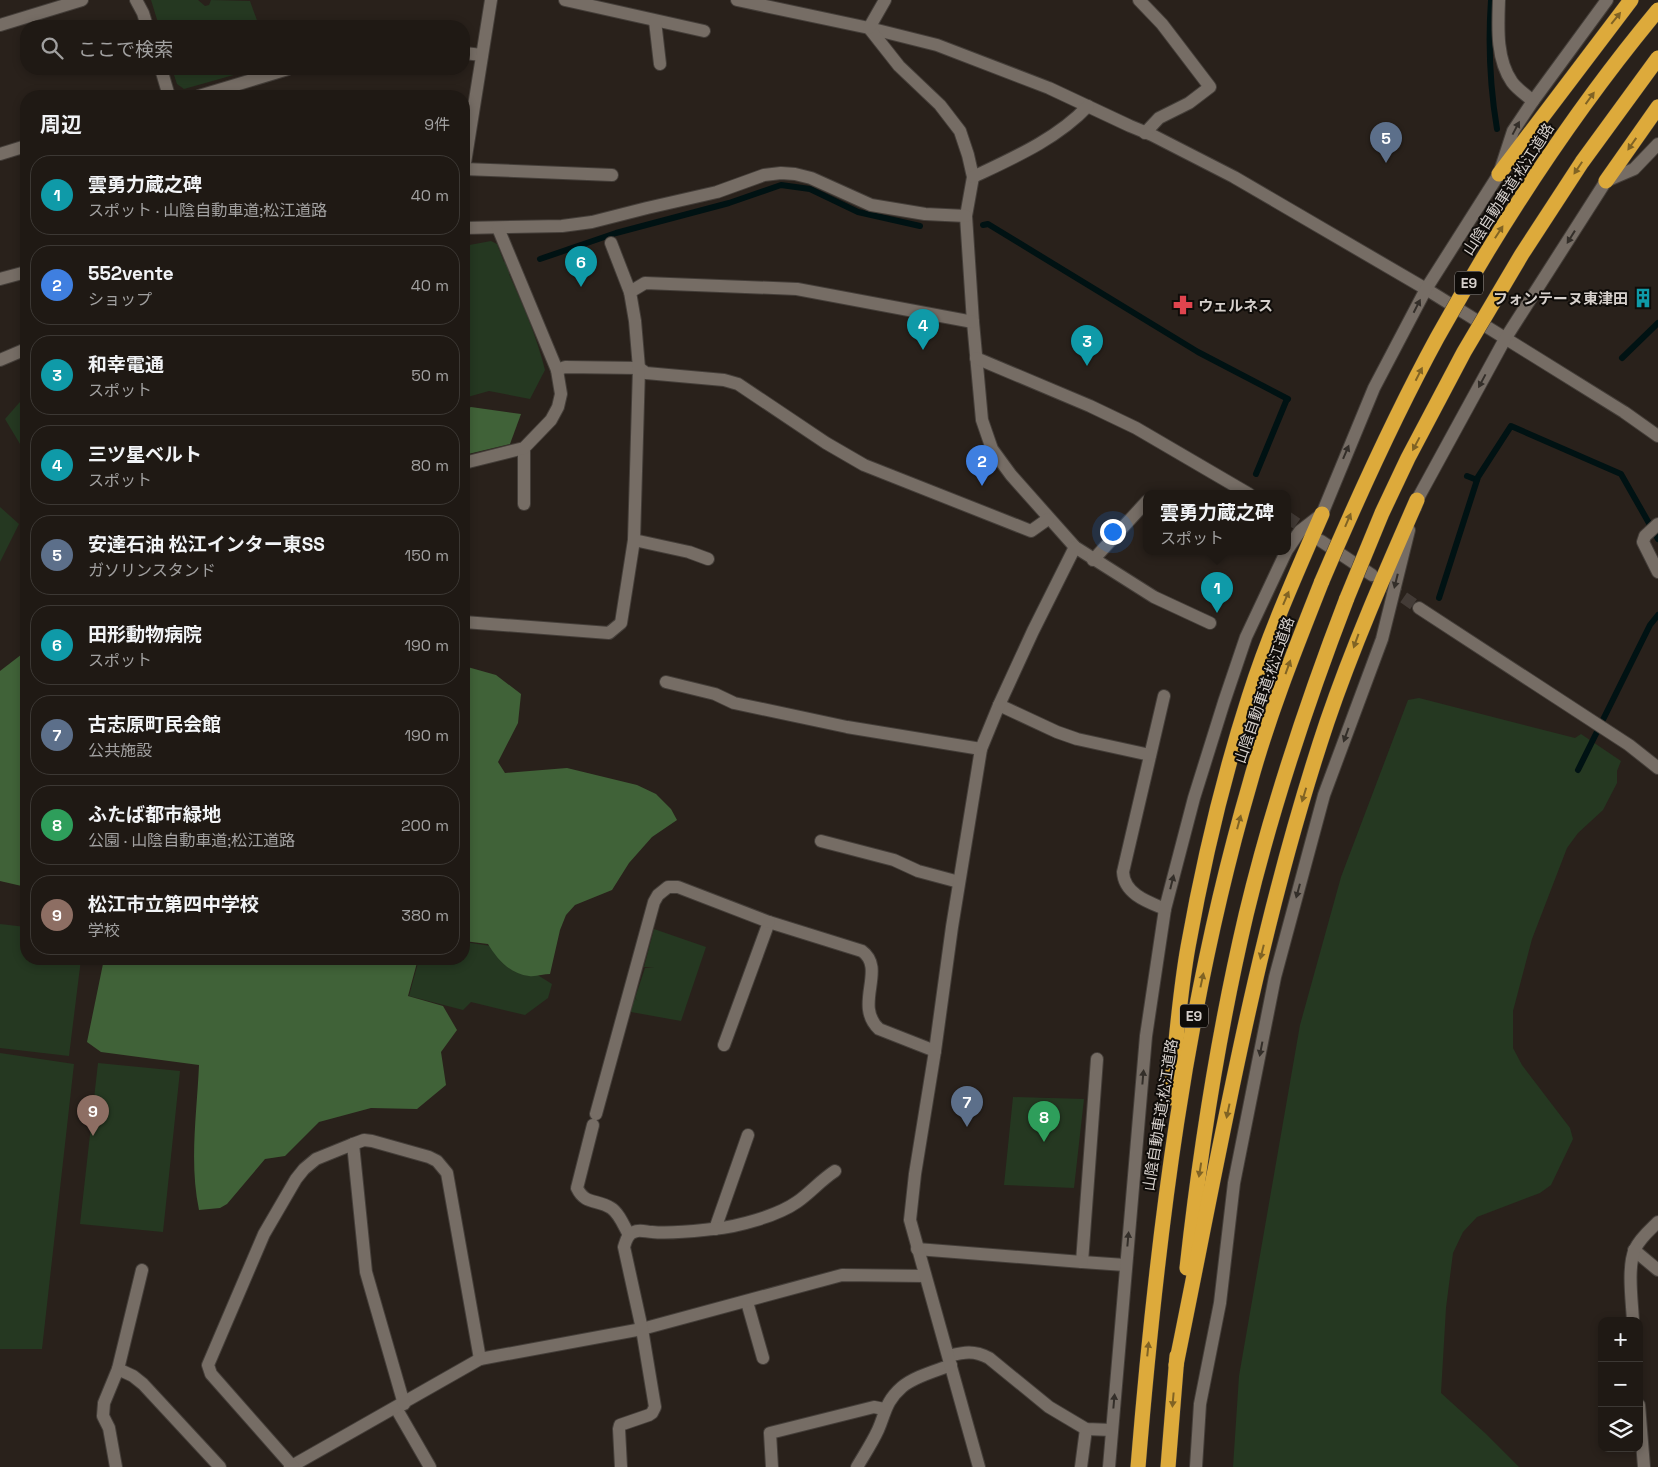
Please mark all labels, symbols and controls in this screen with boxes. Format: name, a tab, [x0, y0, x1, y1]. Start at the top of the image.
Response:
one-way arrow	[1611, 12, 1622, 25]
search box	[20, 20, 470, 75]
icon: search	[38, 34, 66, 62]
text: ここで検索	[78, 37, 173, 62]
one-way arrow	[1585, 91, 1595, 105]
text: 周辺	[40, 111, 82, 138]
text: 9件	[424, 114, 450, 135]
street label: 山陰自動車道;松江道路	[1458, 119, 1558, 259]
one-way arrow	[1512, 121, 1520, 136]
pin: 5	[1370, 122, 1402, 163]
one-way arrow	[1627, 137, 1637, 151]
one-way arrow	[1573, 161, 1583, 175]
text: 雲勇力蔵之碑	[88, 172, 202, 197]
text: 1	[53, 185, 61, 206]
text: 40 m	[411, 185, 449, 206]
text: スポット · 山陰自動車道;松江道路	[88, 200, 327, 221]
one-way arrow	[1494, 225, 1504, 239]
one-way arrow	[1566, 230, 1575, 243]
pin: 6	[565, 246, 597, 287]
text: 552vente	[88, 261, 174, 286]
road number: E9	[1455, 272, 1483, 294]
text: 2	[52, 275, 62, 296]
text: 40 m	[411, 275, 449, 296]
building icon: フォンテーヌ東津田	[1632, 287, 1654, 309]
text: ショップ	[88, 289, 152, 310]
place label: フォンテーヌ東津田	[1493, 289, 1628, 308]
pharmacy icon: ウェルネス	[1172, 294, 1194, 316]
place label: ウェルネス	[1198, 296, 1273, 315]
one-way arrow	[1413, 298, 1421, 313]
pin: 4	[907, 309, 939, 350]
pin: 3	[1071, 325, 1103, 366]
text: 和幸電通	[88, 352, 164, 377]
text: 3	[52, 365, 62, 386]
text: 50 m	[411, 365, 449, 386]
one-way arrow	[1415, 366, 1423, 381]
one-way arrow	[1478, 374, 1486, 389]
text: スポット	[88, 380, 152, 401]
one-way arrow	[1412, 437, 1420, 451]
text: 三ツ星ベルト	[88, 442, 202, 467]
pin: 2	[966, 445, 998, 486]
one-way arrow	[1343, 445, 1351, 459]
text: 4	[52, 455, 62, 476]
text: 80 m	[411, 455, 449, 476]
text: スポット	[88, 470, 152, 491]
popup	[1143, 490, 1291, 555]
text: 雲勇力蔵之碑	[1160, 500, 1274, 525]
one-way arrow	[1345, 513, 1353, 527]
your location	[1100, 519, 1126, 545]
text: スポット	[1160, 528, 1224, 549]
text: 安達石油 松江インター東SS	[88, 532, 325, 557]
text: 5	[52, 545, 62, 566]
text: 150 m	[405, 545, 449, 566]
text: ガソリンスタンド	[88, 560, 216, 581]
pin: 1	[1201, 572, 1233, 613]
one-way arrow	[1392, 574, 1400, 589]
one-way arrow	[1282, 590, 1290, 605]
street label: 山陰自動車道;松江道路	[1230, 614, 1298, 766]
text: 田形動物病院	[88, 622, 202, 647]
one-way arrow	[1352, 634, 1360, 649]
text: 6	[52, 635, 62, 656]
text: 190 m	[404, 635, 449, 656]
text: スポット	[88, 650, 152, 671]
one-way arrow	[1285, 660, 1292, 675]
text: 古志原町民会館	[88, 712, 221, 737]
text: 7	[53, 725, 61, 746]
text: 190 m	[404, 725, 449, 746]
one-way arrow	[1342, 728, 1349, 743]
text: 公共施設	[88, 740, 152, 761]
one-way arrow	[1300, 788, 1308, 803]
text: ふたば都市緑地	[88, 802, 221, 827]
text: 8	[52, 815, 62, 836]
text: 200 m	[401, 815, 449, 836]
one-way arrow	[1235, 815, 1243, 830]
text: 公園 · 山陰自動車道;松江道路	[88, 830, 295, 851]
one-way arrow	[1169, 875, 1177, 890]
one-way arrow	[1294, 883, 1302, 898]
text: 松江市立第四中学校	[88, 892, 259, 917]
text: 9	[52, 905, 62, 926]
text: 380 m	[401, 905, 449, 926]
text: 学校	[88, 920, 120, 941]
one-way arrow	[1257, 944, 1265, 959]
one-way arrow	[1198, 972, 1206, 988]
road number: E9	[1180, 1004, 1208, 1028]
street label: 山陰自動車道;松江道路	[1139, 1038, 1181, 1192]
one-way arrow	[1257, 1041, 1265, 1056]
one-way arrow	[1139, 1069, 1147, 1085]
pin: 7	[951, 1086, 983, 1127]
pin: 9	[77, 1095, 109, 1136]
pin: 8	[1028, 1101, 1060, 1142]
one-way arrow	[1224, 1103, 1232, 1118]
one-way arrow	[1195, 1162, 1203, 1178]
one-way arrow	[1124, 1231, 1132, 1247]
map controls	[1598, 1317, 1643, 1452]
button: +	[1598, 1317, 1643, 1362]
one-way arrow	[1144, 1340, 1152, 1356]
button: −	[1598, 1362, 1643, 1407]
one-way arrow	[1110, 1393, 1118, 1409]
one-way arrow	[1169, 1393, 1177, 1409]
button: layers	[1598, 1407, 1643, 1452]

